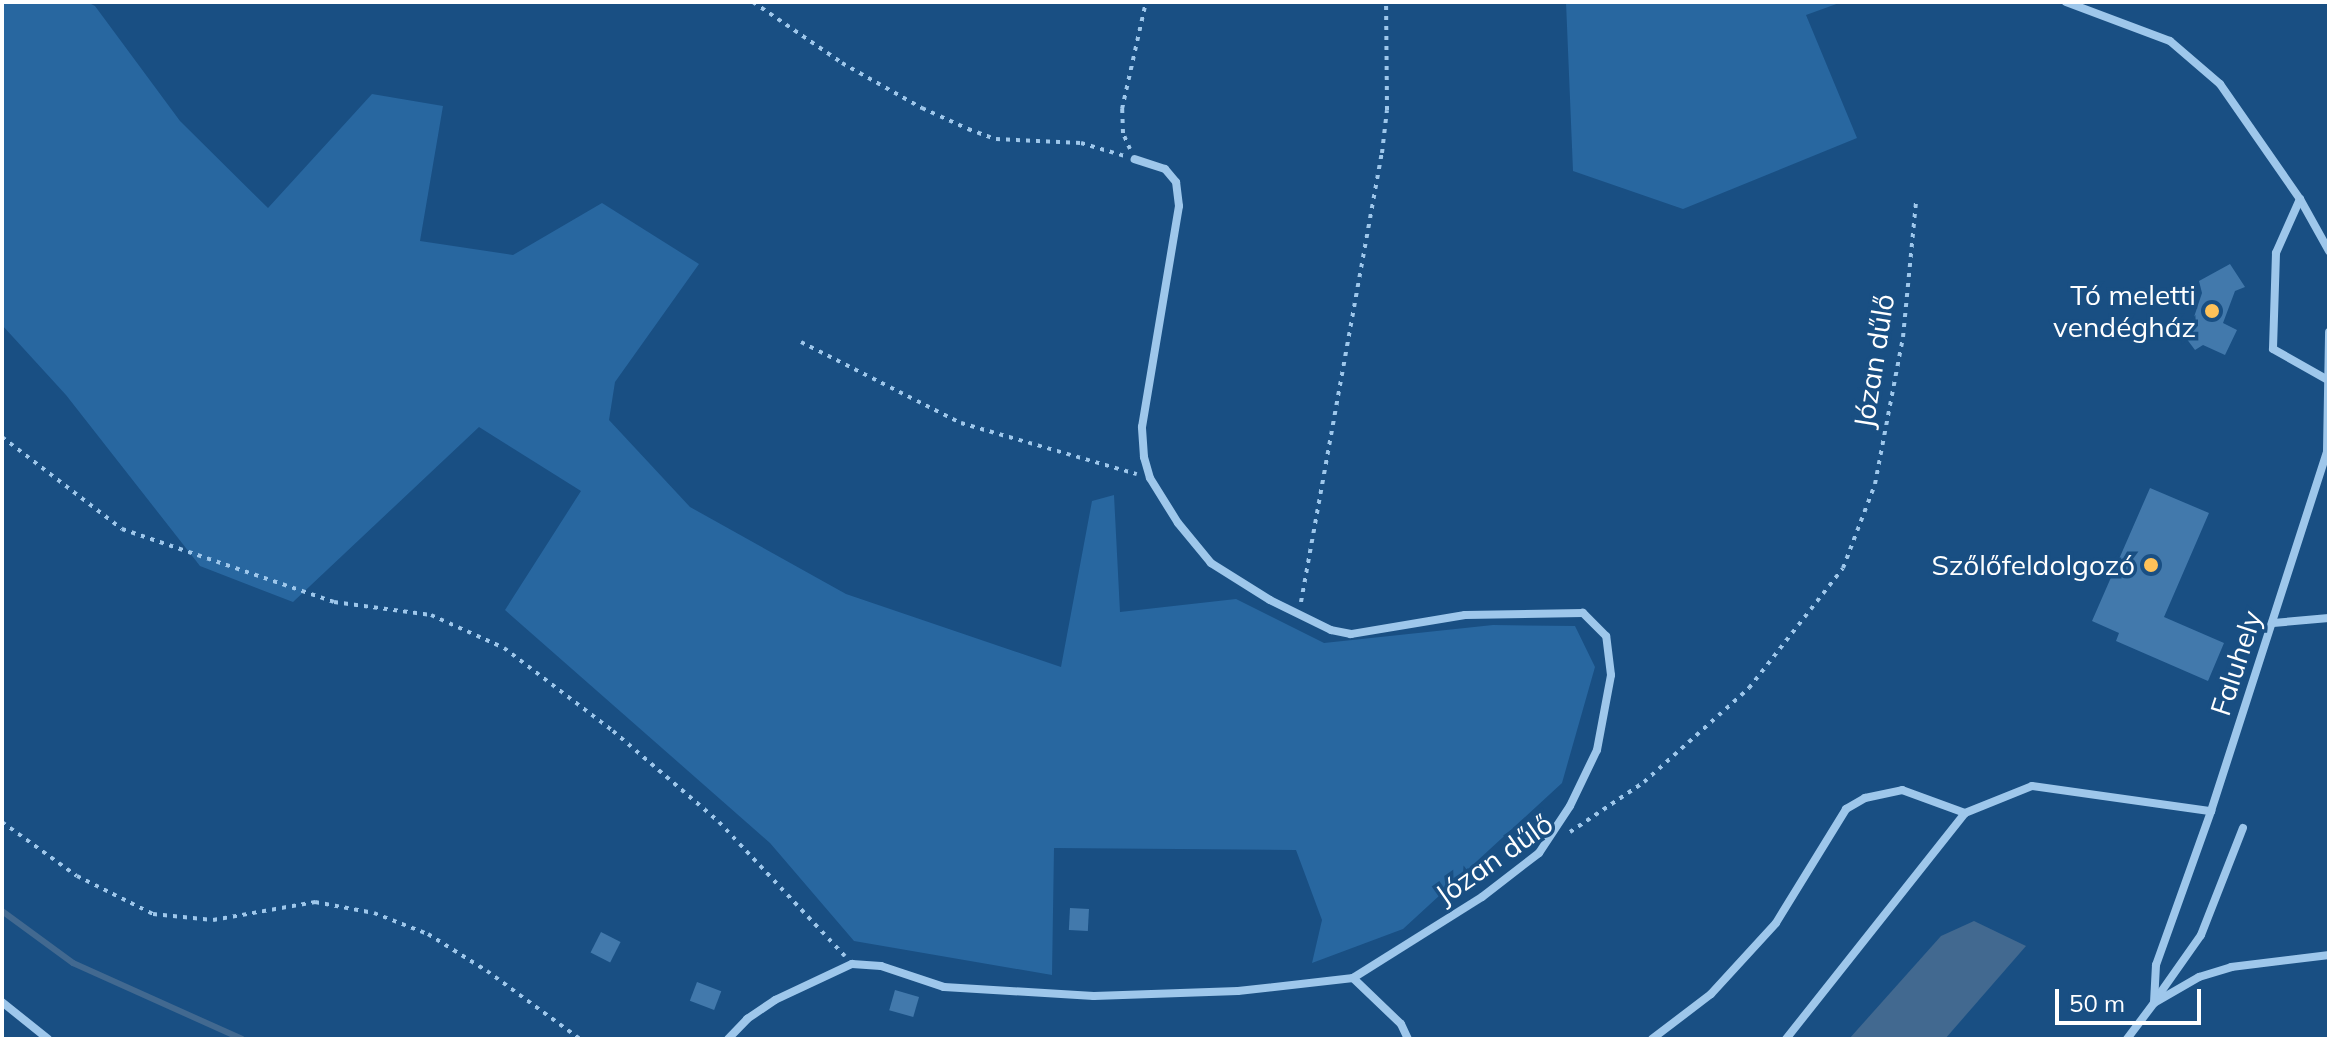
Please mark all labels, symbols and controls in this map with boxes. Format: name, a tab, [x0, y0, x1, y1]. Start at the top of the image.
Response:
place label: Tó meletti vendégház	[2053, 278, 2196, 344]
street label: Józan dűlő	[1847, 291, 1901, 431]
marker: Tó meletti vendégház	[2203, 302, 2221, 320]
place label: Szőlőfeldolgozó	[1931, 548, 2135, 582]
marker: Szőlőfeldolgozó	[2142, 556, 2160, 574]
street label: Faluhely	[2203, 606, 2269, 720]
street label: Józan dűlő	[1429, 806, 1559, 912]
scale bar	[2059, 973, 2205, 1023]
text: 50 m	[2069, 988, 2125, 1018]

